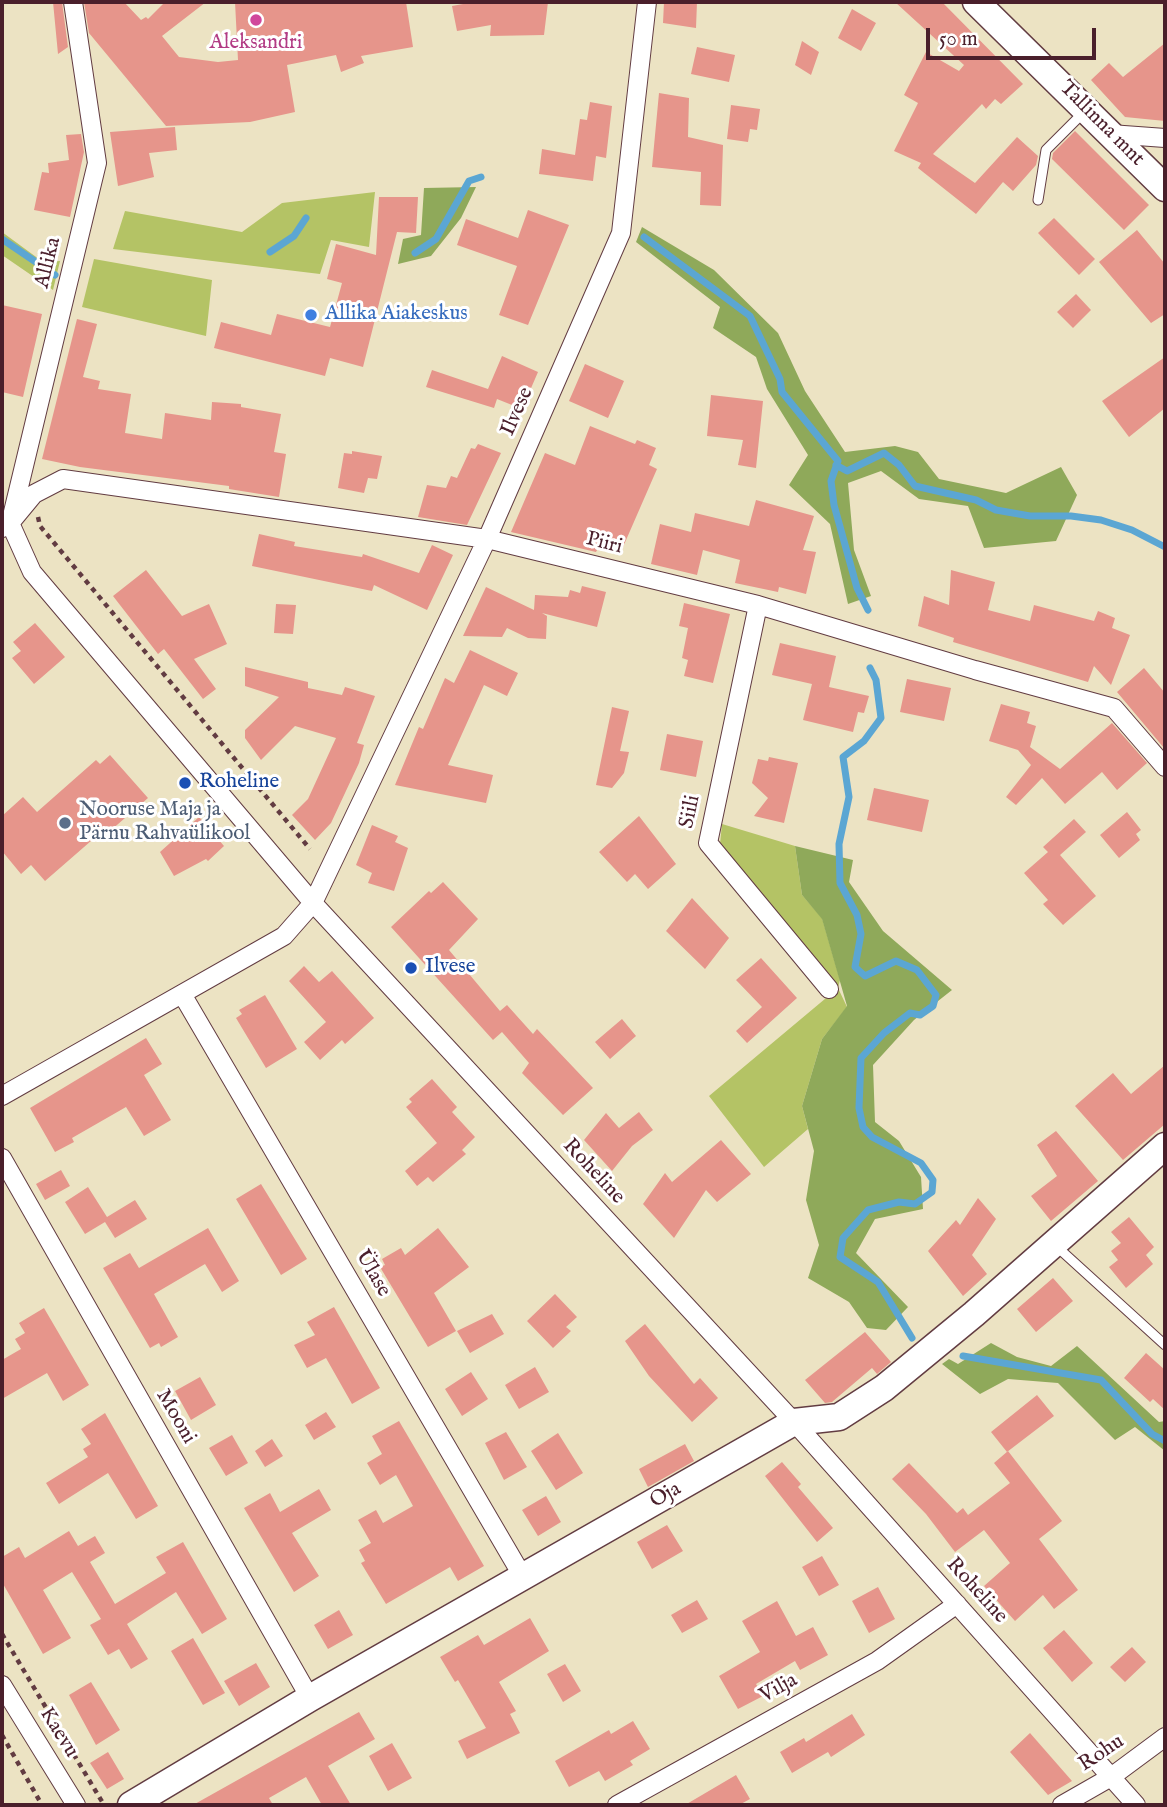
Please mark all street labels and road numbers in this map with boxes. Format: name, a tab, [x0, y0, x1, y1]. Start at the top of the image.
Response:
street label: Tallinna mnt	[1053, 76, 1149, 172]
street label: Allika	[31, 235, 67, 291]
street label: Ilvese	[496, 384, 540, 440]
street label: Piiri	[583, 527, 625, 561]
street label: Siili	[675, 793, 707, 831]
street label: Roheline	[556, 1134, 630, 1210]
street label: Ülase	[349, 1246, 395, 1302]
street label: Mooni	[149, 1385, 201, 1449]
street label: Oja	[646, 1477, 686, 1515]
street label: Roheline	[940, 1553, 1012, 1629]
street label: Vilja	[756, 1669, 802, 1709]
street label: Kaevu	[33, 1703, 83, 1763]
street label: Rohu	[1075, 1730, 1129, 1778]

